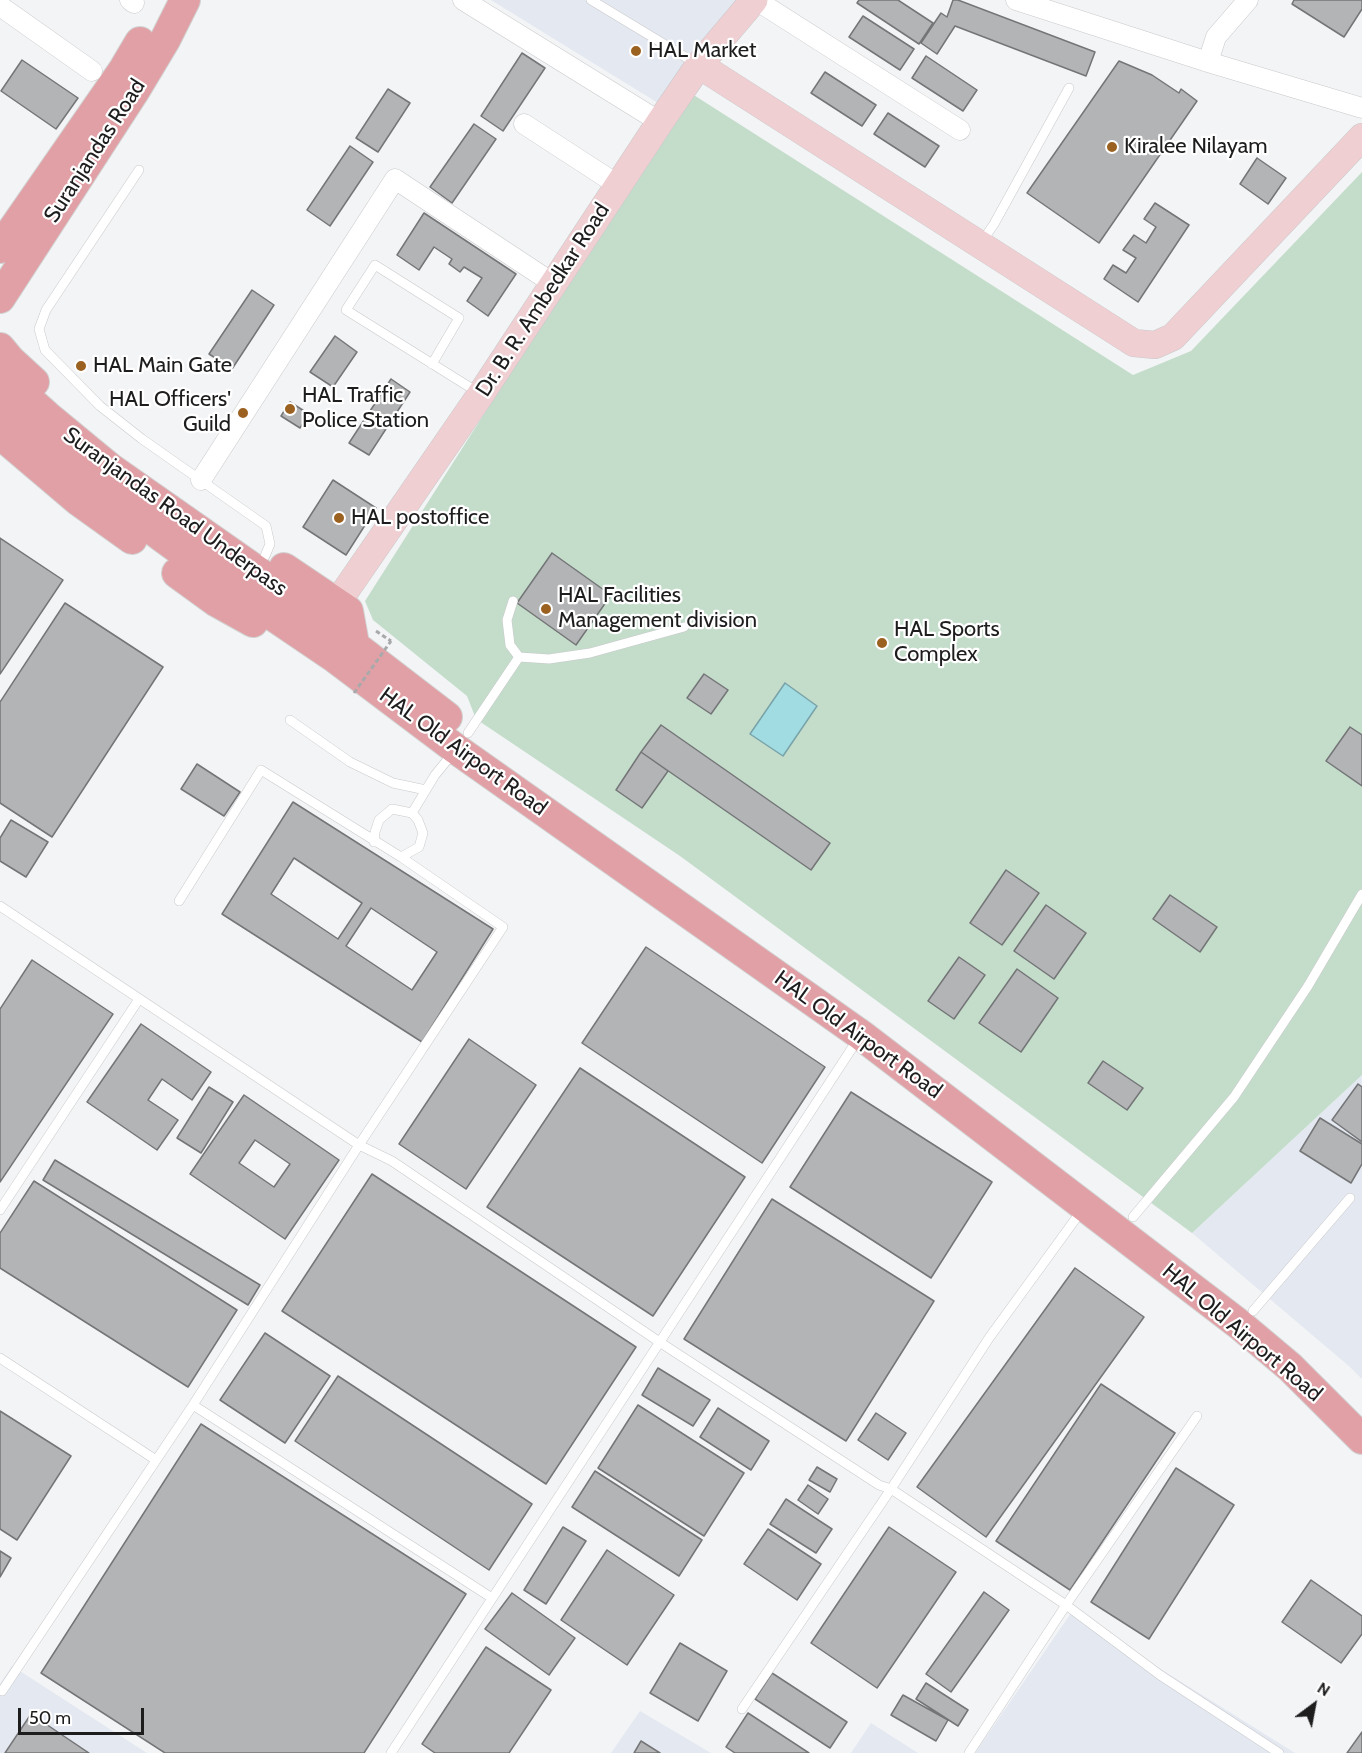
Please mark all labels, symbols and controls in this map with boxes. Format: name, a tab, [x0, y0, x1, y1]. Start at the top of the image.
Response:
place label: HAL Market	[648, 38, 756, 64]
marker: HAL Market	[629, 44, 643, 58]
street label: Suranjandas Road	[39, 74, 151, 228]
place label: Kiralee Nilayam	[1124, 134, 1268, 160]
marker: Kiralee Nilayam	[1105, 140, 1119, 154]
street label: Dr. B. R. Ambedkar Road	[470, 198, 616, 402]
place label: HAL Main Gate	[93, 353, 232, 379]
marker: HAL Main Gate	[74, 359, 88, 373]
place label: HAL Traffic Police Station	[302, 383, 429, 434]
place label: HAL Officers' Guild	[109, 387, 231, 439]
marker: HAL Traffic Police Station	[283, 402, 297, 416]
marker: HAL Officers' Guild	[236, 406, 250, 420]
street label: Suranjandas Road Underpass	[58, 422, 292, 602]
place label: HAL postoffice	[351, 505, 489, 531]
marker: HAL postoffice	[332, 511, 346, 525]
place label: HAL Facilities Management division	[558, 583, 757, 634]
marker: HAL Facilities Management division	[539, 602, 553, 616]
place label: HAL Sports Complex	[894, 617, 1000, 668]
marker: HAL Sports Complex	[875, 636, 889, 650]
street label: HAL Old Airport Road	[374, 682, 552, 822]
street label: HAL Old Airport Road	[769, 965, 947, 1105]
street label: HAL Old Airport Road	[1157, 1258, 1327, 1408]
north arrow	[1284, 1675, 1344, 1735]
text: N	[1314, 1678, 1334, 1700]
scale bar	[21, 1696, 147, 1734]
text: 50 m	[29, 1707, 71, 1729]

